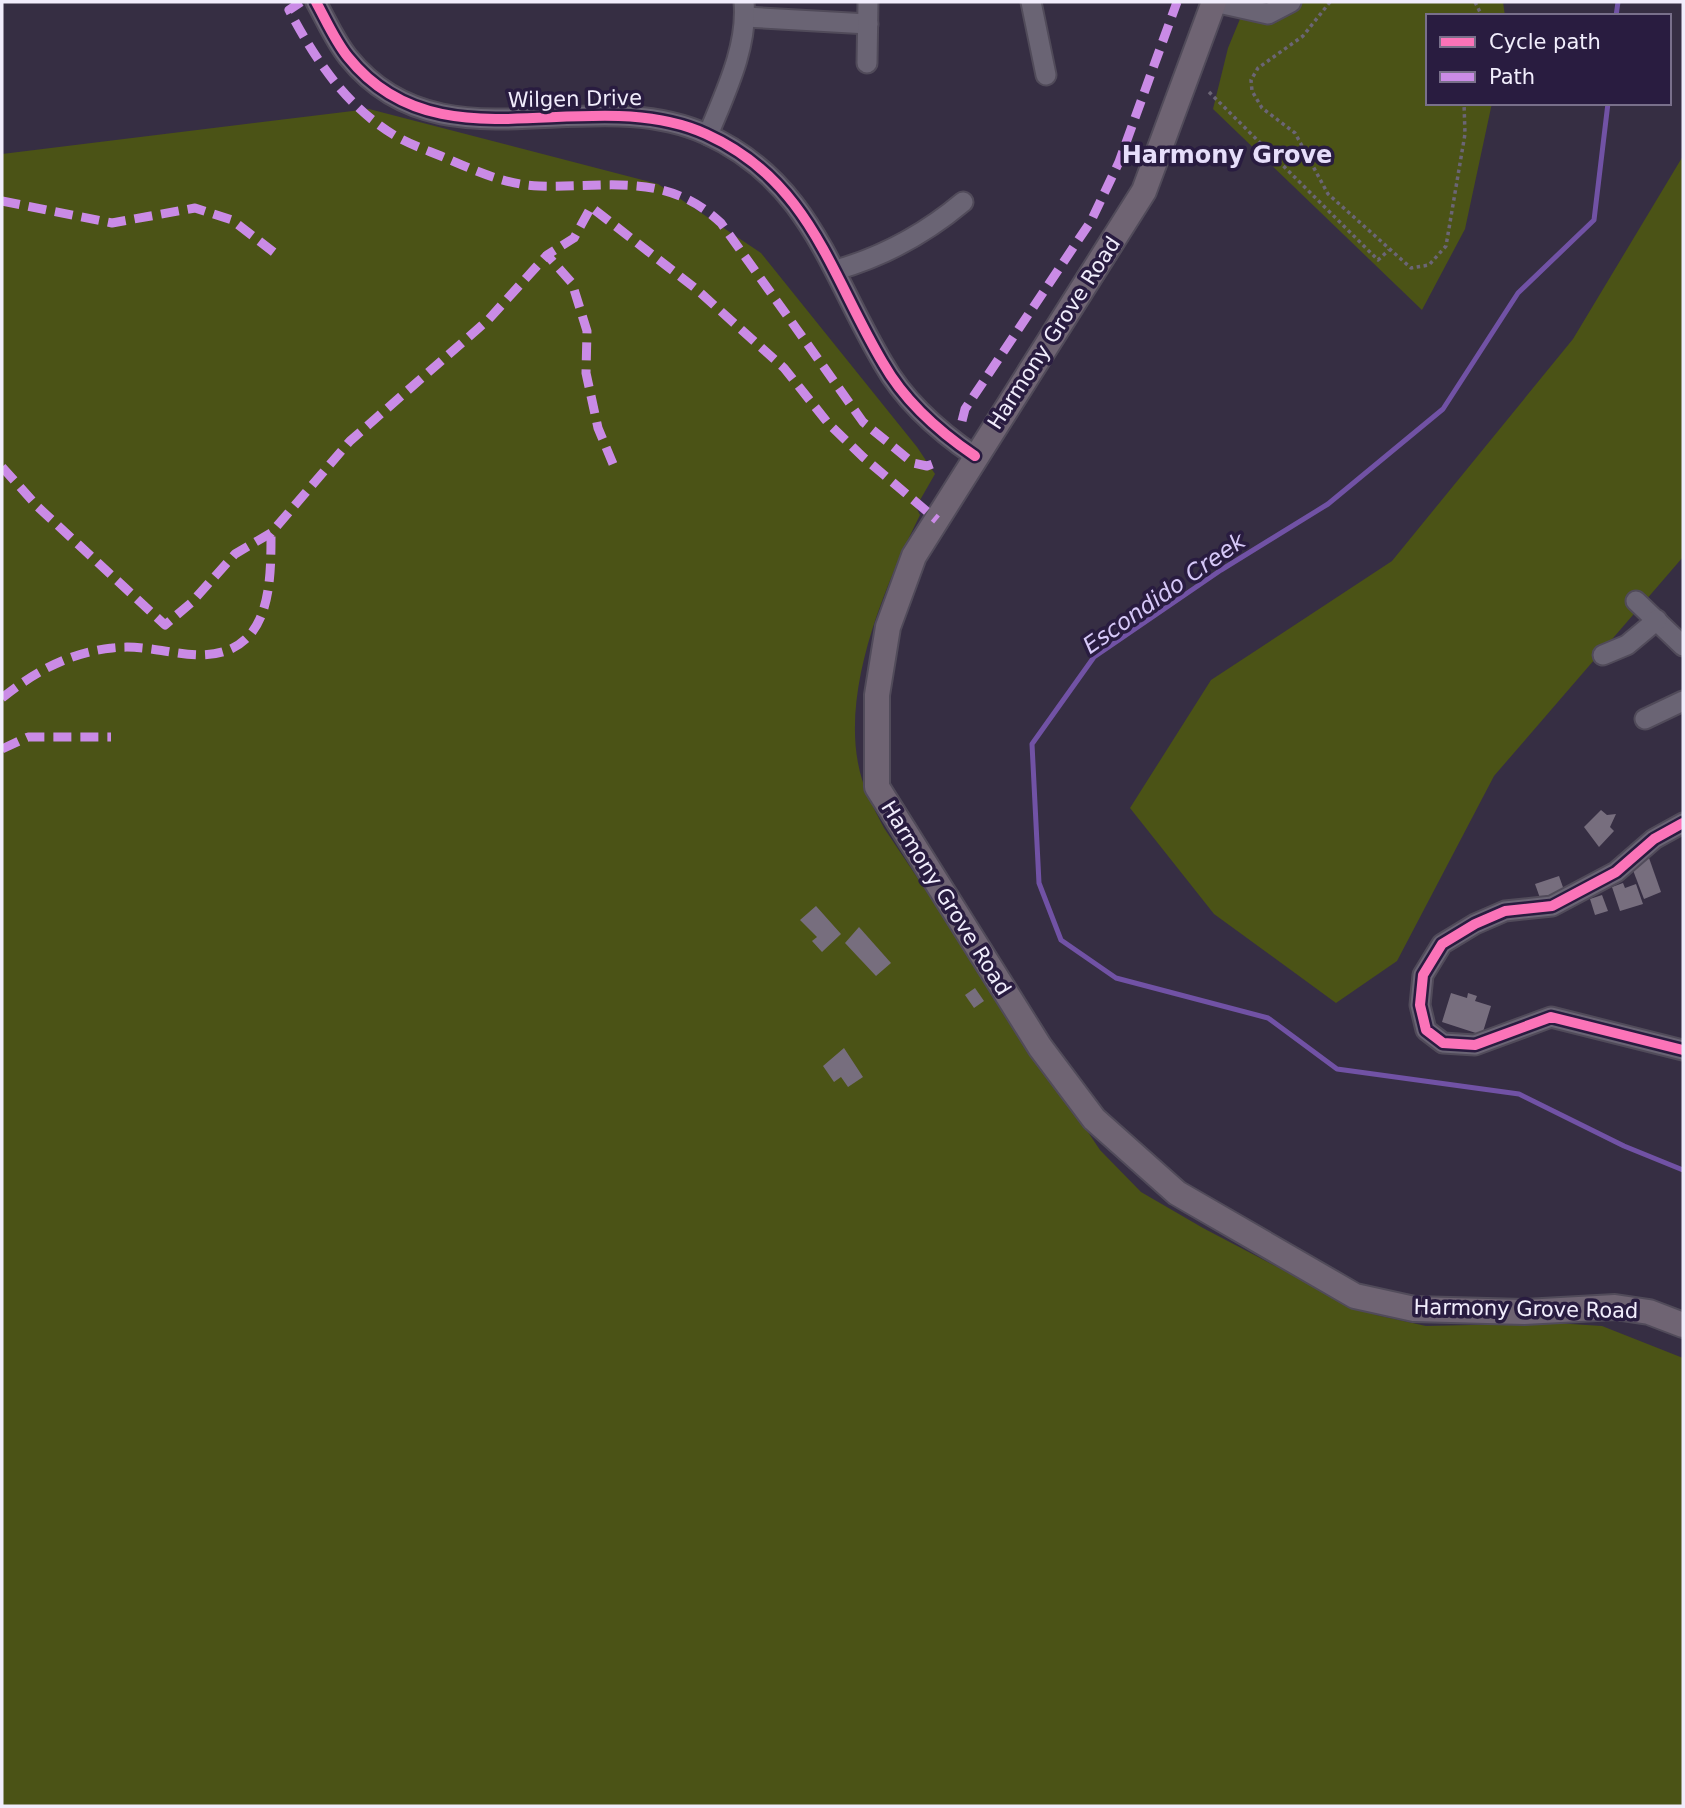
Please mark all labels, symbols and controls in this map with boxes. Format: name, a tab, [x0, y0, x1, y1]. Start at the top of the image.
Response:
legend	[1426, 14, 1671, 105]
text: Cycle path	[1489, 30, 1601, 54]
text: Path	[1489, 65, 1535, 89]
street label: Wilgen Drive	[508, 86, 642, 112]
district label: Harmony Grove	[1122, 141, 1332, 169]
street label: Harmony Grove Road	[983, 232, 1125, 434]
water label: Escondido Creek	[1078, 526, 1251, 659]
street label: Harmony Grove Road	[876, 796, 1016, 1000]
street label: Harmony Grove Road	[1413, 1295, 1639, 1323]

